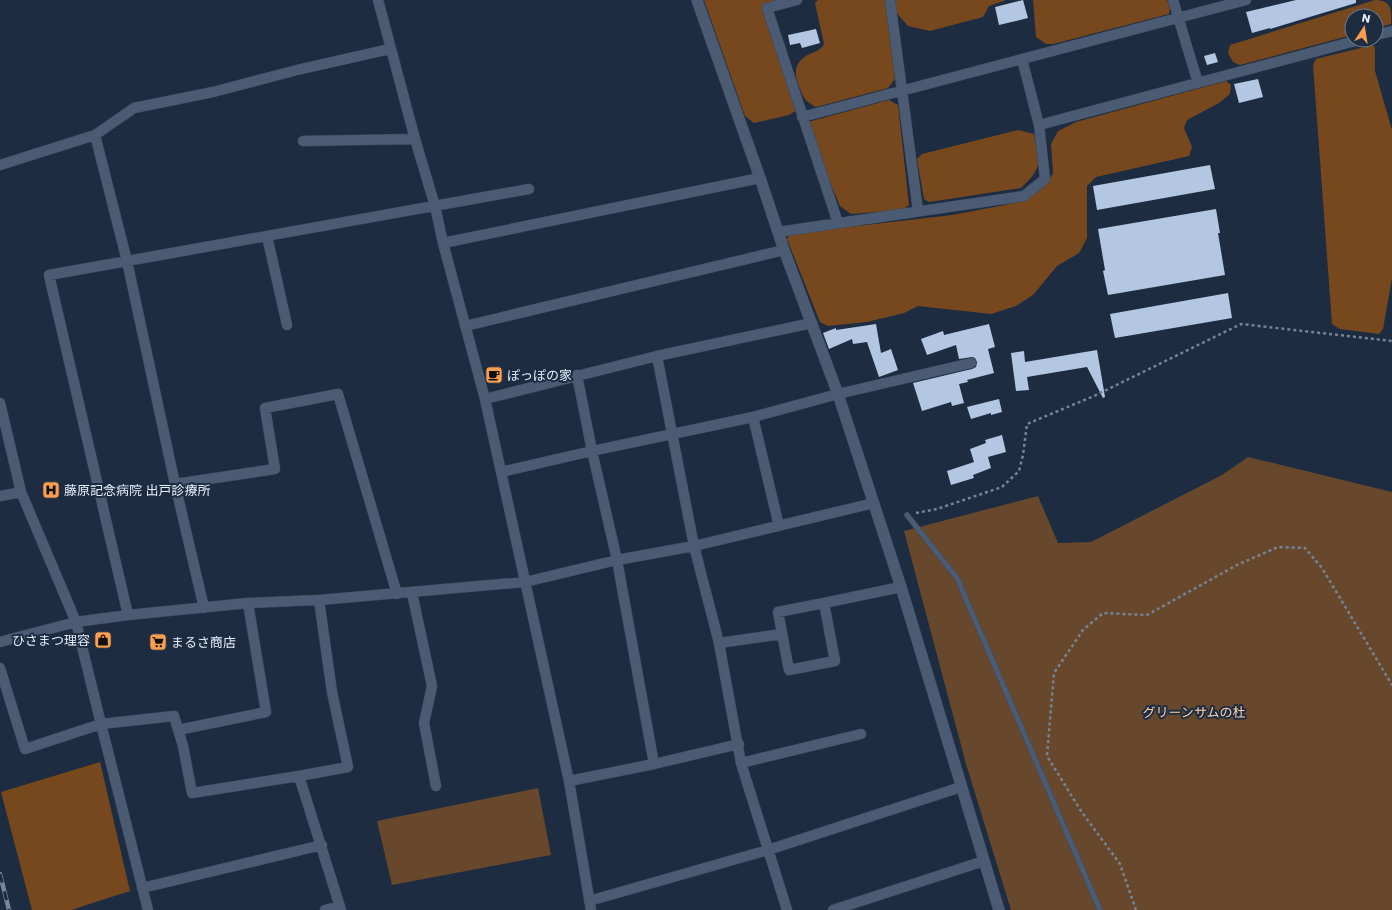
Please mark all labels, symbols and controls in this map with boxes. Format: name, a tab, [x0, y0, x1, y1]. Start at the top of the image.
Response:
north arrow	[1344, 8, 1384, 48]
text: N	[1360, 10, 1372, 27]
cafe icon: ぽっぽの家	[484, 365, 504, 385]
place label: ぽっぽの家	[507, 366, 572, 385]
hospital icon: 藤原記念病院 出戸診療所	[41, 480, 61, 500]
place label: 藤原記念病院 出戸診療所	[64, 481, 210, 500]
shop icon: ひさまつ理容	[93, 630, 113, 650]
place label: ひさまつ理容	[12, 631, 90, 650]
supermarket icon: まるさ商店	[148, 632, 168, 652]
place label: まるさ商店	[171, 633, 236, 652]
park label: グリーンサムの杜	[1142, 703, 1246, 722]

